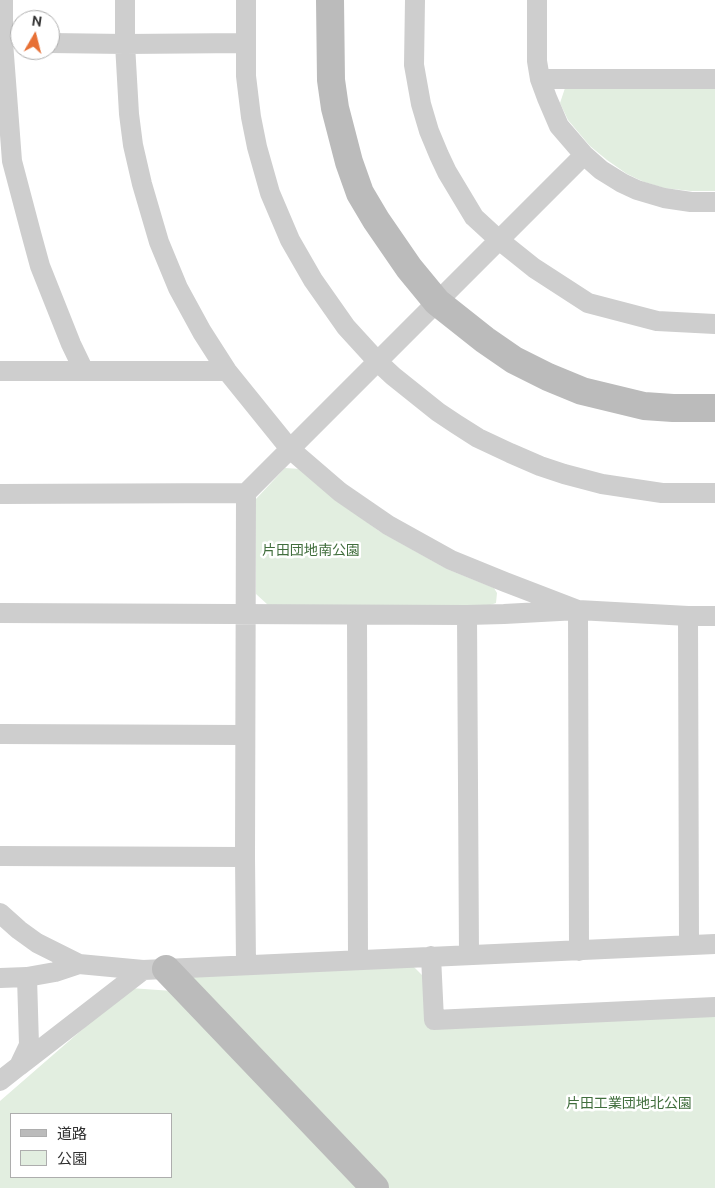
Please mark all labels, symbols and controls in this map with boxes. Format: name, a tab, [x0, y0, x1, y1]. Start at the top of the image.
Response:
north arrow	[10, 10, 60, 60]
text: N	[31, 12, 43, 30]
park label: 片田団地南公園	[262, 542, 360, 558]
park label: 片田工業団地北公園	[566, 1095, 692, 1111]
legend	[10, 1113, 172, 1178]
text: 道路	[57, 1125, 87, 1142]
text: 公園	[57, 1150, 87, 1167]

